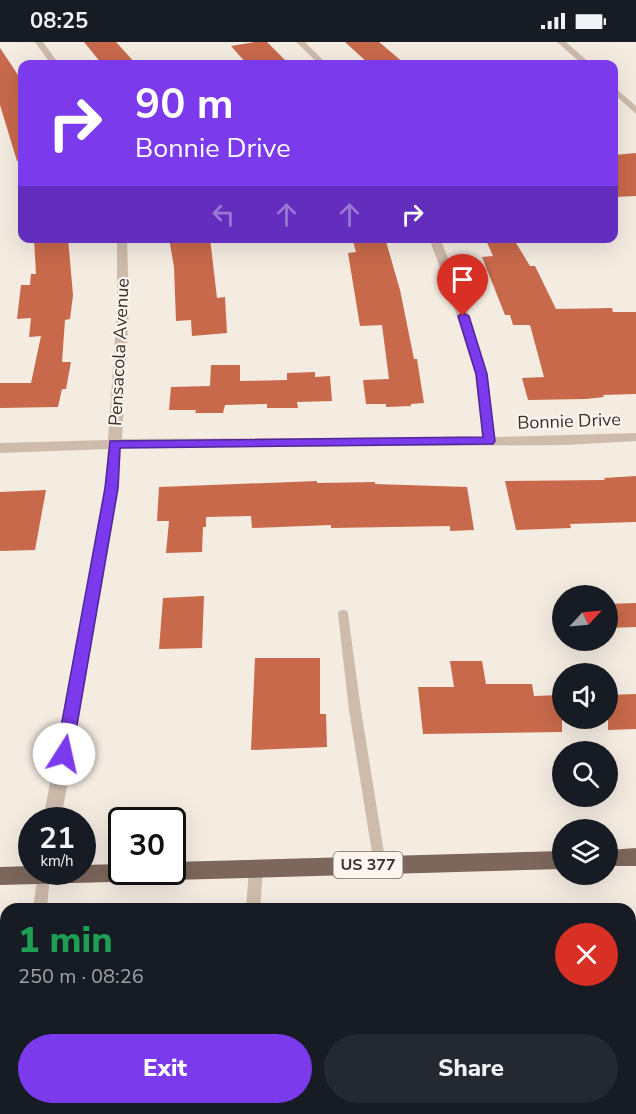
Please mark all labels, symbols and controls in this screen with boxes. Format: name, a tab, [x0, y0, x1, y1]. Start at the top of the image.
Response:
text: 08:25	[30, 6, 88, 36]
text: 90 m	[135, 76, 234, 133]
icon: right	[36, 84, 114, 162]
text: Bonnie Drive	[135, 130, 291, 167]
icon: left	[207, 198, 240, 231]
icon: ahead	[270, 198, 303, 231]
icon: ahead	[333, 198, 366, 231]
icon: right	[396, 198, 429, 231]
pin	[437, 254, 488, 316]
icon: arrive	[446, 263, 479, 296]
street label: Pensacola Avenue	[103, 278, 135, 426]
street label: Bonnie Drive	[517, 407, 621, 435]
north arrow	[552, 585, 618, 651]
map controls	[552, 585, 618, 885]
button: sound	[552, 663, 618, 729]
position arrow	[32, 722, 96, 786]
button: search	[552, 741, 618, 807]
speed limit sign: 30	[108, 807, 186, 885]
text: 21	[39, 818, 75, 859]
button: layers	[552, 819, 618, 885]
text: km/h	[40, 851, 74, 871]
road number: US 377	[334, 852, 403, 878]
text: 1 min	[18, 916, 113, 965]
button: close	[555, 923, 618, 986]
text: 250 m · 08:26	[18, 963, 144, 990]
button: Exit	[18, 1034, 312, 1103]
button: Share	[324, 1034, 618, 1103]

